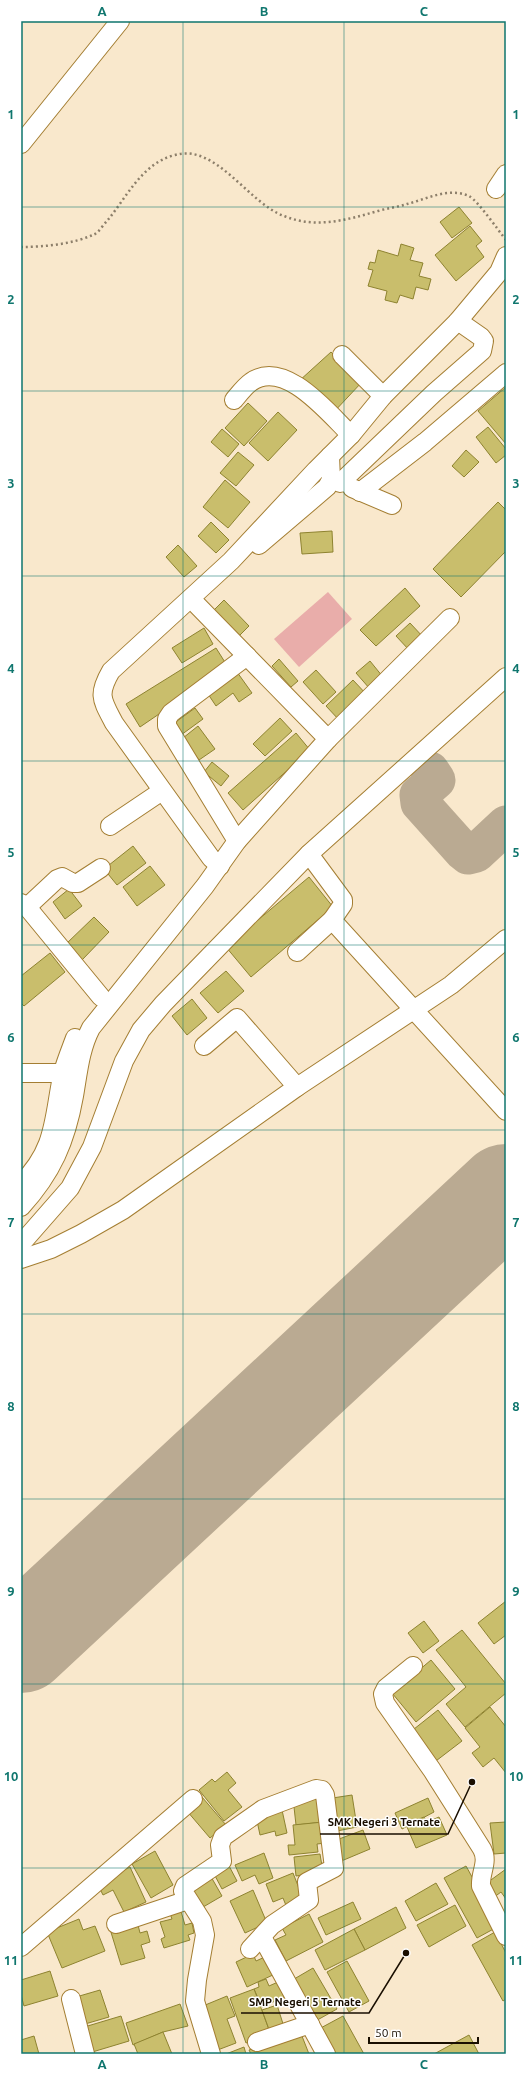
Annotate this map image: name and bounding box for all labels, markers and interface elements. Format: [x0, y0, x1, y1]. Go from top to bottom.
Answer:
text: A [97, 4, 107, 18]
text: B [260, 4, 269, 18]
text: C [420, 4, 429, 18]
text: 1 [7, 107, 15, 121]
text: 1 [512, 107, 520, 121]
text: 2 [7, 292, 15, 306]
text: 2 [512, 292, 520, 306]
text: 3 [7, 476, 15, 490]
text: 3 [512, 476, 520, 490]
text: 4 [7, 661, 15, 675]
text: 4 [512, 661, 520, 675]
text: 5 [7, 845, 15, 859]
text: 5 [512, 845, 520, 859]
text: 6 [7, 1030, 15, 1044]
text: 6 [512, 1030, 520, 1044]
text: 7 [7, 1215, 15, 1229]
text: 7 [512, 1215, 520, 1229]
text: 8 [7, 1399, 15, 1413]
text: 8 [512, 1399, 520, 1413]
text: 9 [7, 1584, 15, 1598]
text: 9 [512, 1584, 520, 1598]
text: 10 [4, 1769, 18, 1783]
text: 10 [509, 1769, 523, 1783]
callout: SMK Negeri 3 Ternate [320, 1811, 448, 1834]
text: SMK Negeri 3 Ternate [328, 1816, 440, 1828]
text: 11 [4, 1953, 18, 1967]
text: 11 [509, 1953, 523, 1967]
callout: SMP Negeri 5 Ternate [241, 1990, 369, 2013]
text: SMP Negeri 5 Ternate [249, 1996, 361, 2008]
scale bar [369, 2019, 478, 2045]
text: 50 m [375, 2026, 402, 2039]
text: A [97, 2057, 107, 2071]
text: B [260, 2057, 269, 2071]
text: C [420, 2057, 429, 2071]

